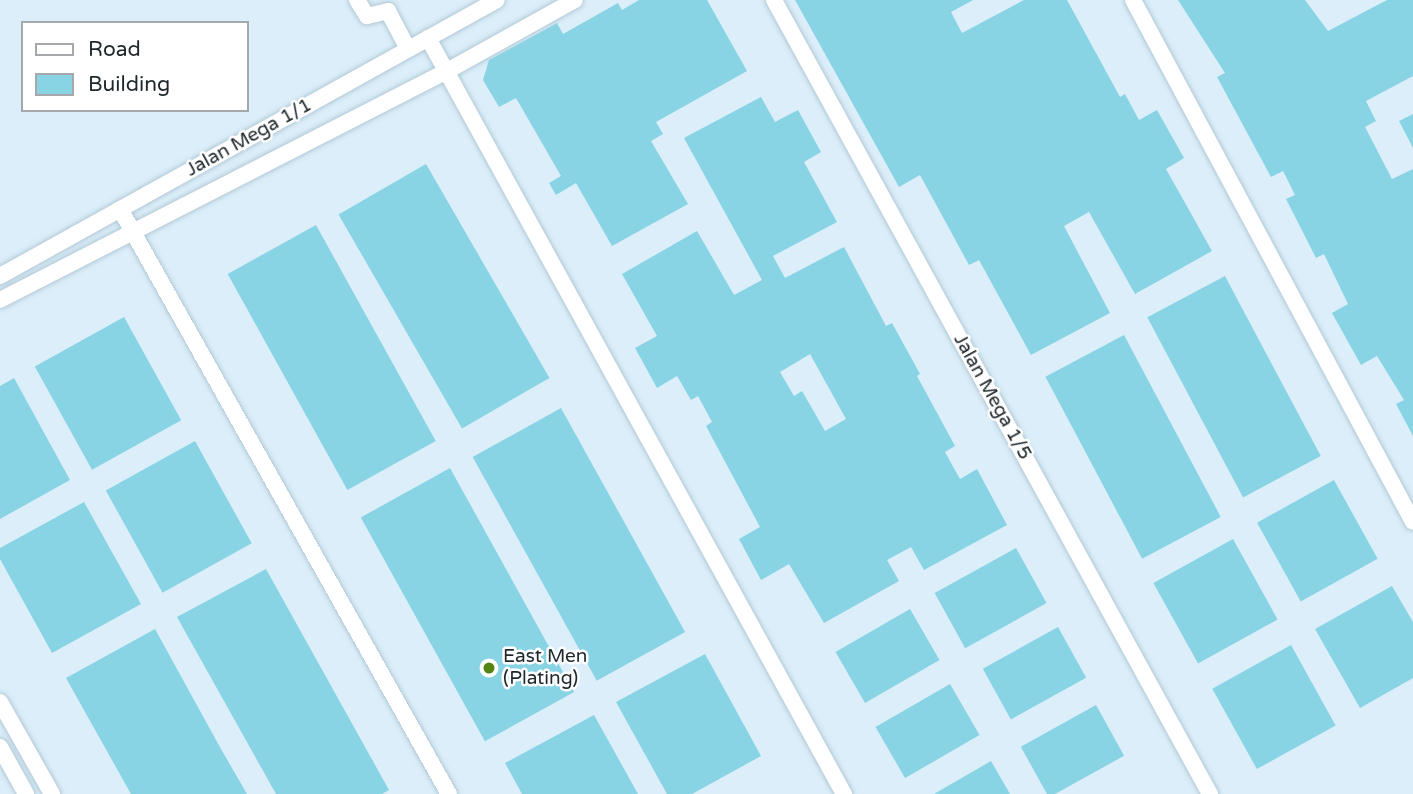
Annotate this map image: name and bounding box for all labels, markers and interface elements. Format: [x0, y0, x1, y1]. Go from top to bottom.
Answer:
legend [21, 21, 248, 112]
text: Road [88, 37, 141, 62]
text: Building [88, 72, 170, 97]
street label: Jalan Mega 1/1 [182, 94, 316, 182]
street label: Jalan Mega 1/5 [948, 330, 1036, 464]
place label: East Men (Plating) [503, 646, 587, 690]
marker: East Men (Plating) [481, 660, 497, 676]

